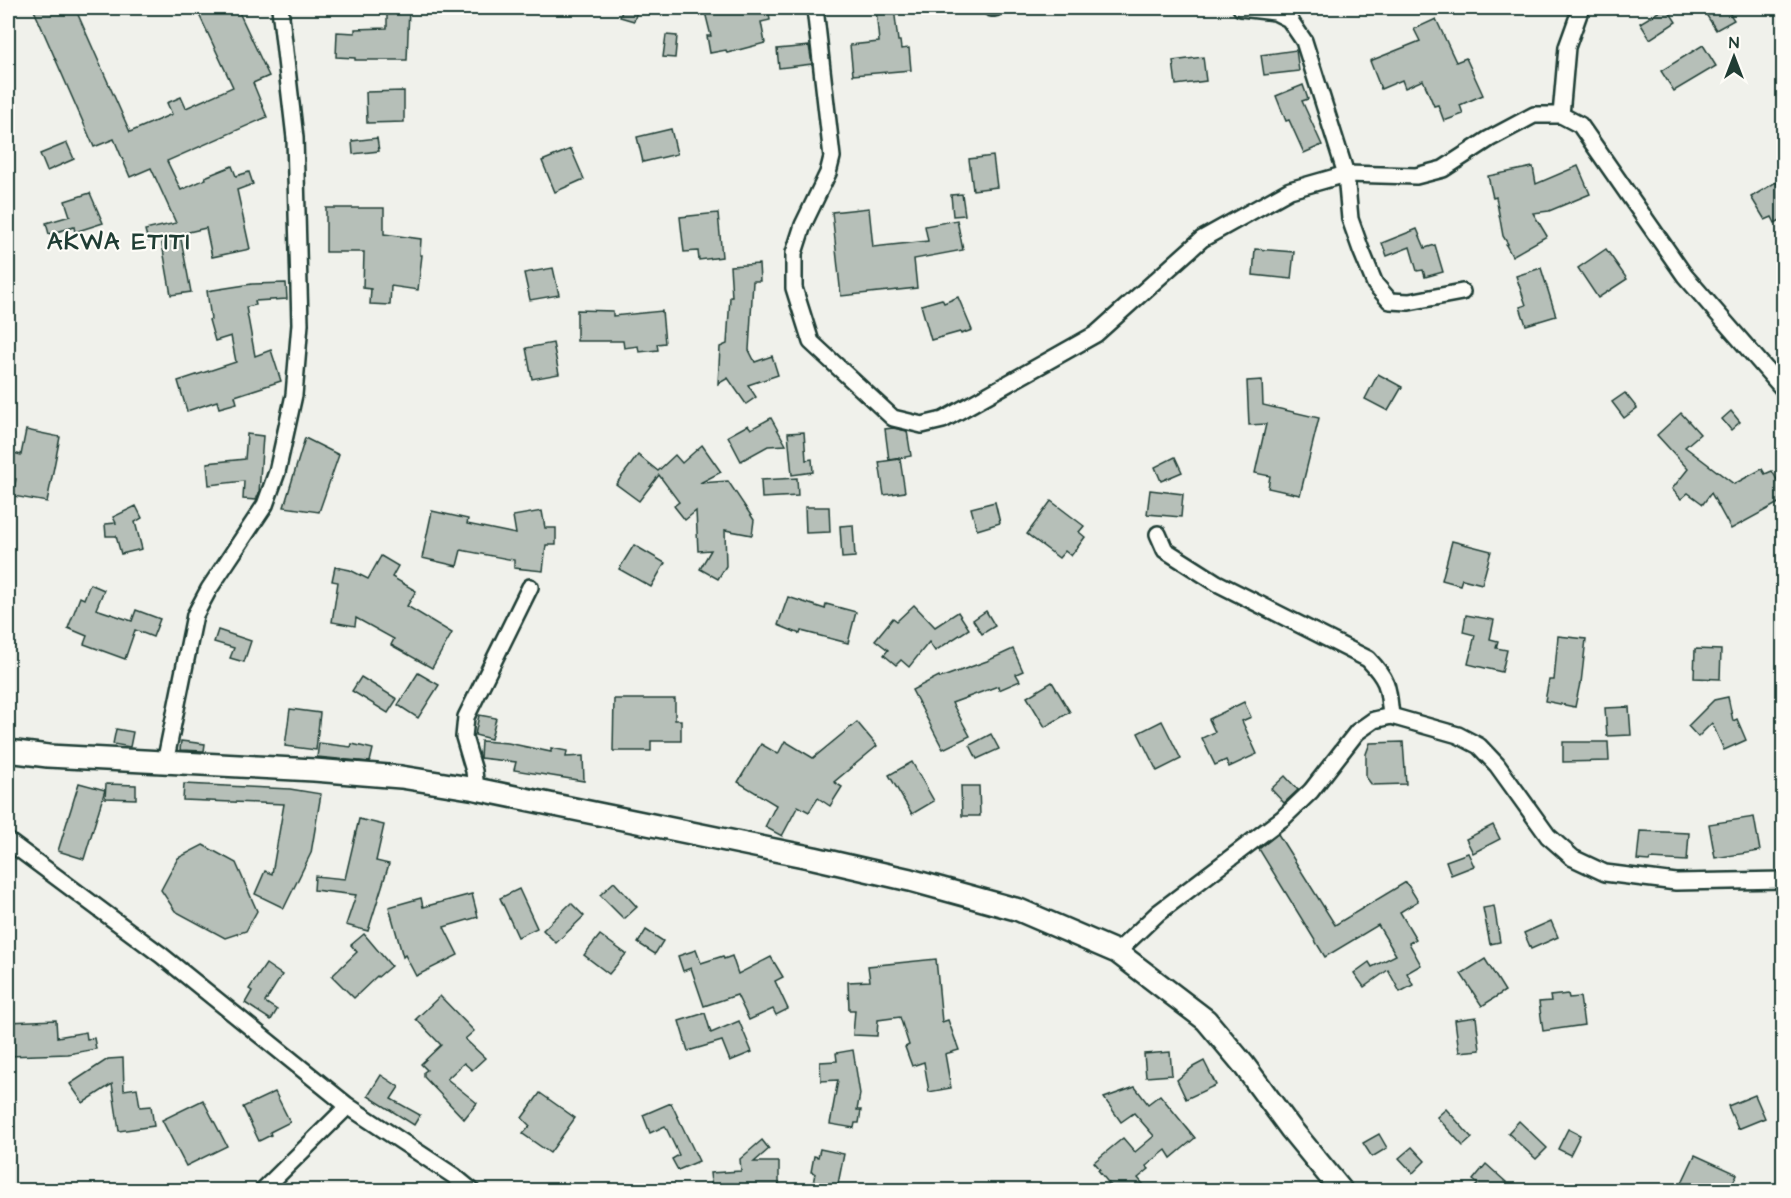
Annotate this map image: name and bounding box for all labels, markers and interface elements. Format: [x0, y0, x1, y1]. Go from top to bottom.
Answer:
north arrow [1704, 27, 1764, 87]
text: N [1729, 32, 1739, 54]
district label: AKWA ETITI [47, 225, 191, 259]

